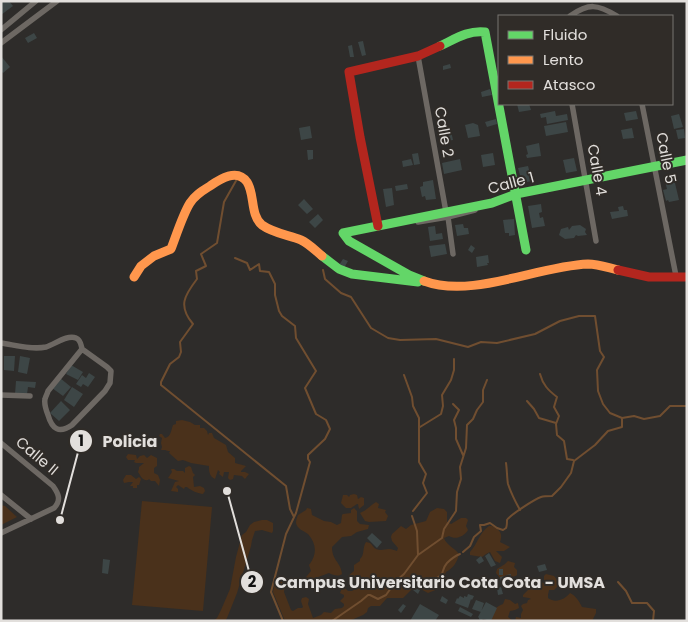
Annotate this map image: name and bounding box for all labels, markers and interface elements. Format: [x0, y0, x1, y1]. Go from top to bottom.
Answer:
legend [498, 15, 673, 105]
text: Fluido [543, 24, 587, 45]
text: Lento [543, 49, 583, 70]
text: Atasco [543, 74, 595, 95]
street label: Calle 2 [430, 105, 459, 159]
street label: Calle 5 [651, 130, 682, 185]
street label: Calle 4 [583, 143, 612, 197]
street label: Calle 1 [485, 166, 536, 199]
callout: Policia [68, 425, 168, 456]
text: 1 [78, 430, 84, 451]
text: Policia [103, 430, 157, 453]
street label: Calle II [11, 432, 63, 480]
callout: Campus Universitario Cota Cota - UMSA [239, 566, 615, 597]
text: 2 [248, 571, 257, 592]
text: Campus Universitario Cota Cota - UMSA [275, 571, 605, 594]

